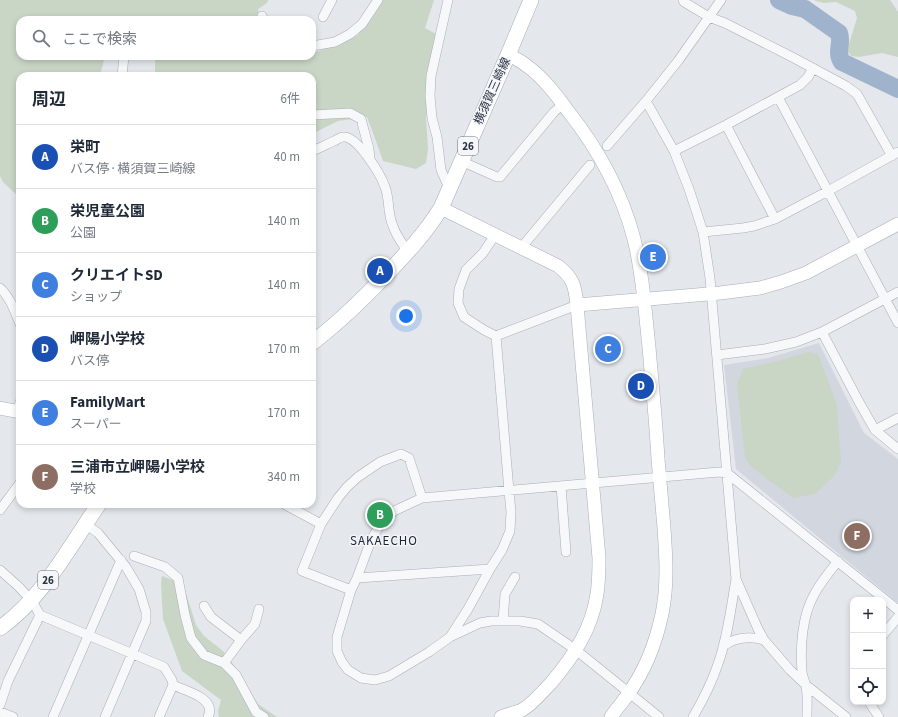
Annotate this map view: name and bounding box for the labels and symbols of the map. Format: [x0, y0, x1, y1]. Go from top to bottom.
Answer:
street label: 横須賀三崎線 [470, 55, 515, 128]
road number: 26 [458, 137, 478, 155]
pin: E [640, 242, 666, 272]
pin: A [367, 256, 393, 286]
your location [396, 306, 416, 326]
pin: C [595, 334, 621, 364]
pin: D [628, 371, 654, 401]
pin: B [367, 500, 393, 530]
pin: F [844, 521, 870, 551]
district label: SAKAECHO [350, 532, 418, 550]
road number: 26 [38, 571, 58, 589]

